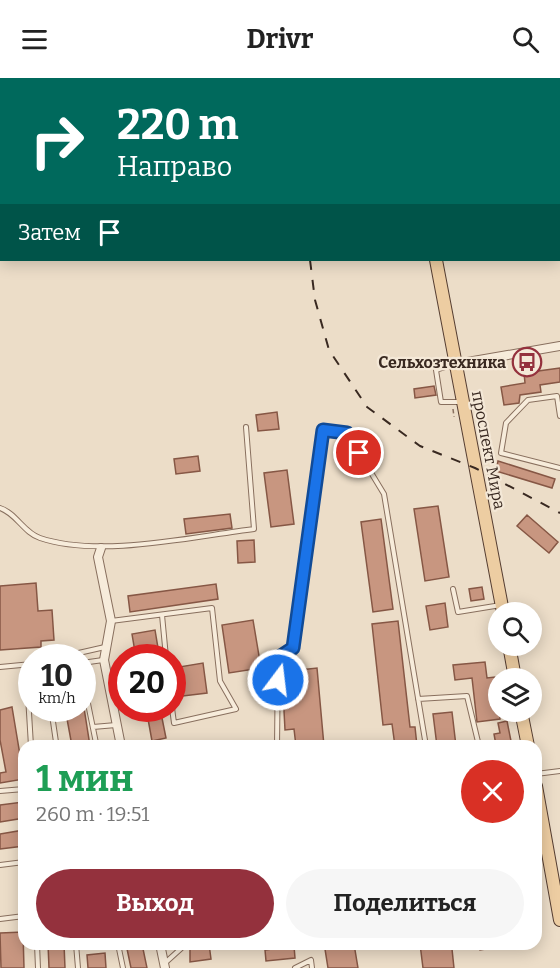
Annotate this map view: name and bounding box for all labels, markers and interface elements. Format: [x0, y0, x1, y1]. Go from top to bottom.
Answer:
icon: menu [18, 23, 51, 56]
text: Drivr [247, 23, 313, 55]
icon: search [509, 23, 542, 56]
text: 220 m [117, 100, 239, 150]
icon: right [18, 102, 96, 180]
text: Направо [117, 151, 232, 183]
icon: arrive [93, 216, 126, 249]
text: Затем [18, 219, 81, 246]
bus stop icon: Сельхозтехника [511, 346, 543, 378]
place label: Сельхозтехника [378, 353, 506, 372]
street label: проспект Мира [468, 389, 509, 511]
pin [333, 427, 384, 478]
icon: arrive [342, 436, 375, 469]
map controls [488, 602, 542, 722]
button: search [488, 602, 542, 656]
speed limit sign: 20 [108, 644, 186, 722]
position arrow [246, 648, 310, 712]
text: 10 [41, 658, 73, 694]
button: layers [488, 668, 542, 722]
text: km/h [38, 689, 76, 707]
text: 1 мин [36, 757, 134, 801]
button: close [461, 760, 524, 823]
text: 260 m · 19:51 [36, 802, 149, 826]
button: Выход [36, 869, 274, 938]
button: Поделиться [286, 869, 524, 938]

